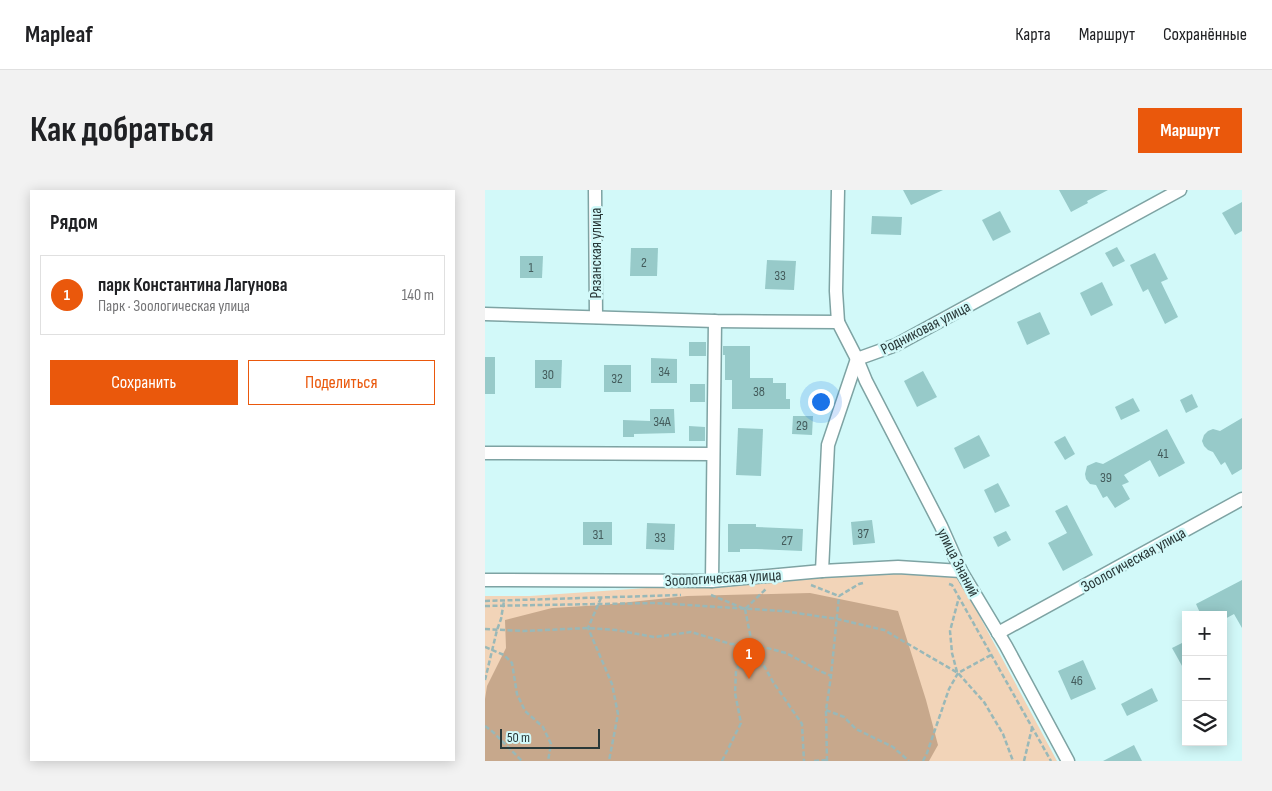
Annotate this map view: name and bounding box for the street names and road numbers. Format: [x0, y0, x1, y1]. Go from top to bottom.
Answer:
street label: Рязанская улица [587, 208, 606, 298]
street label: Родниковая улица [878, 298, 974, 359]
street label: Зоологическая улица [1078, 524, 1189, 597]
street label: улица Знаний [932, 525, 983, 600]
street label: Зоологическая улица [664, 566, 782, 591]

